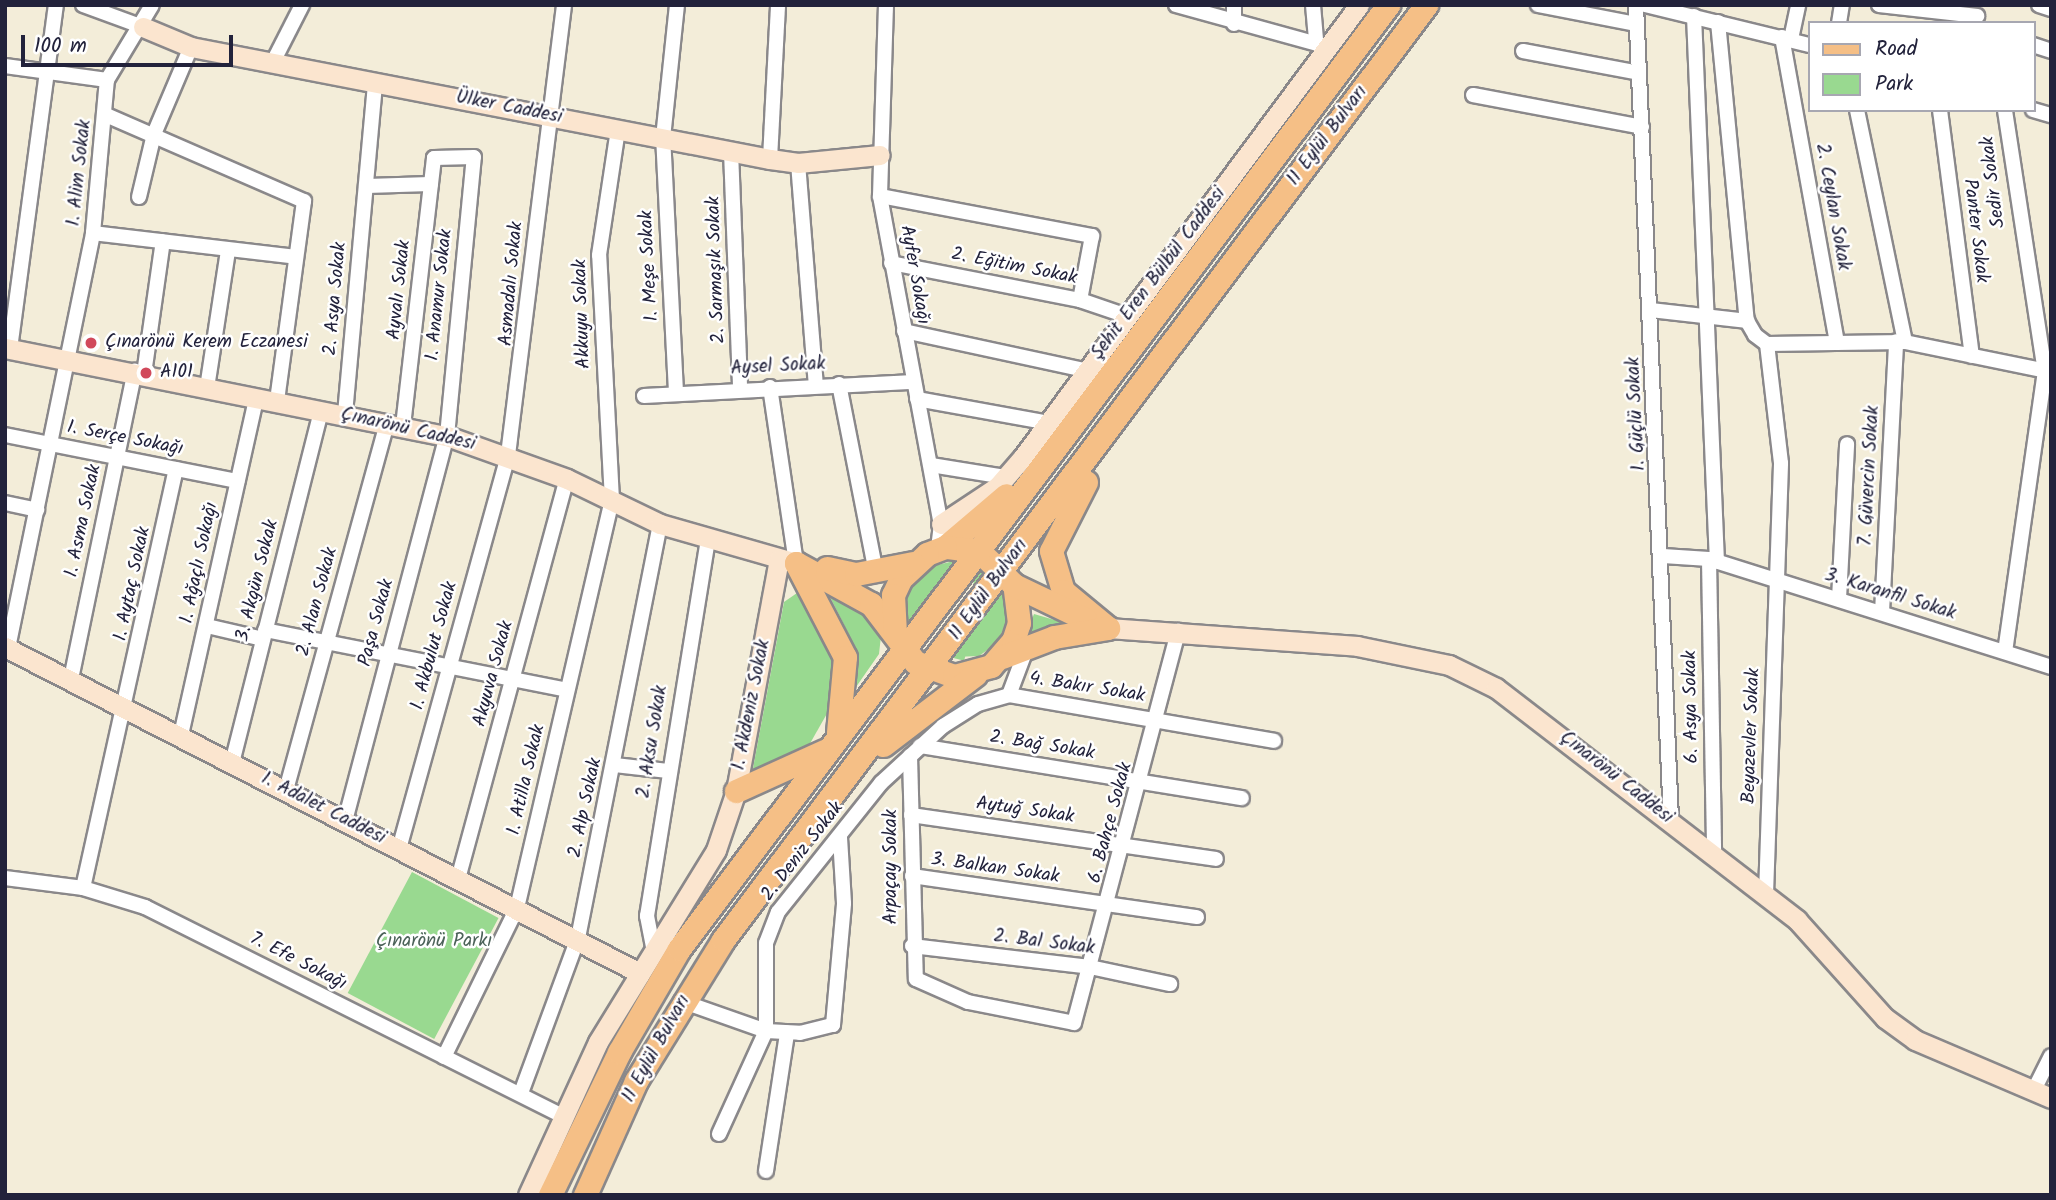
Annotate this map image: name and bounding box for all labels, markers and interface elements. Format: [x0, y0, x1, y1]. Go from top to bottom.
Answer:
scale bar [24, 21, 236, 65]
legend [1808, 21, 2035, 112]
text: 100 m [34, 30, 87, 63]
text: Road [1875, 33, 1917, 66]
text: Park [1875, 68, 1913, 101]
street label: 11 Eylül Bulvarı [1283, 81, 1373, 191]
street label: Ülker Caddesi [454, 87, 564, 129]
street label: 1. Alim Sokak [63, 119, 97, 227]
street label: Sedir Sokak [1977, 135, 2011, 229]
street label: 2. Ceylan Sokak [1810, 142, 1854, 272]
street label: Panter Sokak [1957, 178, 1993, 284]
street label: Şehit Eren Bülbül Caddesi [1087, 183, 1231, 365]
street label: 2. Sarmaşık Sokak [703, 196, 731, 344]
street label: 1. Meşe Sokak [636, 210, 664, 322]
street label: Asmadalı Sokak [495, 221, 529, 347]
street label: Ayfer Sokağı [894, 224, 934, 326]
street label: 1. Anamur Sokak [422, 228, 458, 362]
street label: Ayvalı Sokak [383, 239, 417, 341]
street label: 2. Asya Sokak [320, 241, 352, 357]
street label: 2. Eğitim Sokak [949, 244, 1079, 290]
street label: Akkuyu Sokak [570, 259, 596, 369]
place label: Çınarönü Kerem Eczanesi [105, 332, 308, 354]
marker: Çınarönü Kerem Eczanesi [83, 335, 99, 351]
street label: Aysel Sokak [730, 353, 826, 381]
street label: 1. Güçlü Sokak [1623, 356, 1651, 472]
place label: A101 [160, 362, 193, 384]
marker: A101 [138, 365, 154, 381]
street label: Çınarönü Caddesi [338, 403, 478, 457]
street label: 7. Güvercin Sokak [1855, 405, 1885, 547]
street label: 1. Serçe Sokağı [65, 417, 185, 461]
street label: 1. Asma Sokak [61, 462, 107, 580]
street label: 1. Ağaçlı Sokağı [176, 500, 224, 626]
street label: 3. Akgün Sokak [232, 518, 284, 644]
street label: 1. Aytaç Sokak [110, 525, 156, 643]
street label: 11 Eylül Bulvarı [945, 535, 1033, 645]
street label: 2. Alan Sokak [293, 545, 343, 659]
street label: 3. Karanfil Sokak [1822, 564, 1958, 626]
street label: Paşa Sokak [354, 577, 400, 669]
street label: 1. Akbulut Sokak [407, 579, 463, 713]
street label: Akyuva Sokak [469, 619, 519, 729]
street label: 1. Akdeniz Sokak [728, 638, 776, 772]
street label: 6. Asya Sokak [1680, 650, 1704, 764]
street label: 4. Bakır Sokak [1028, 668, 1146, 708]
street label: Beyazevler Sokak [1738, 668, 1766, 804]
street label: 2. Aksu Sokak [633, 684, 673, 800]
street label: 1. Atilla Sokak [503, 722, 551, 838]
street label: 2. Bağ Sokak [988, 726, 1096, 766]
street label: Çınarönü Caddesi [1555, 727, 1677, 829]
street label: 2. Alp Sokak [564, 756, 608, 860]
street label: 6. Bahçe Sokak [1084, 760, 1138, 886]
street label: 1. Adalet Caddesi [257, 768, 389, 850]
street label: Aytuğ Sokak [974, 793, 1076, 829]
street label: 2. Deniz Sokak [757, 798, 849, 906]
street label: Arpaçay Sokak [881, 809, 903, 925]
street label: 3. Balkan Sokak [929, 849, 1061, 889]
street label: 2. Bal Sokak [992, 925, 1096, 961]
street label: 7. Efe Sokağı [246, 928, 350, 996]
park label: Çınarönü Parkı [376, 931, 492, 953]
street label: 11 Eylül Bulvarı [618, 991, 696, 1107]

